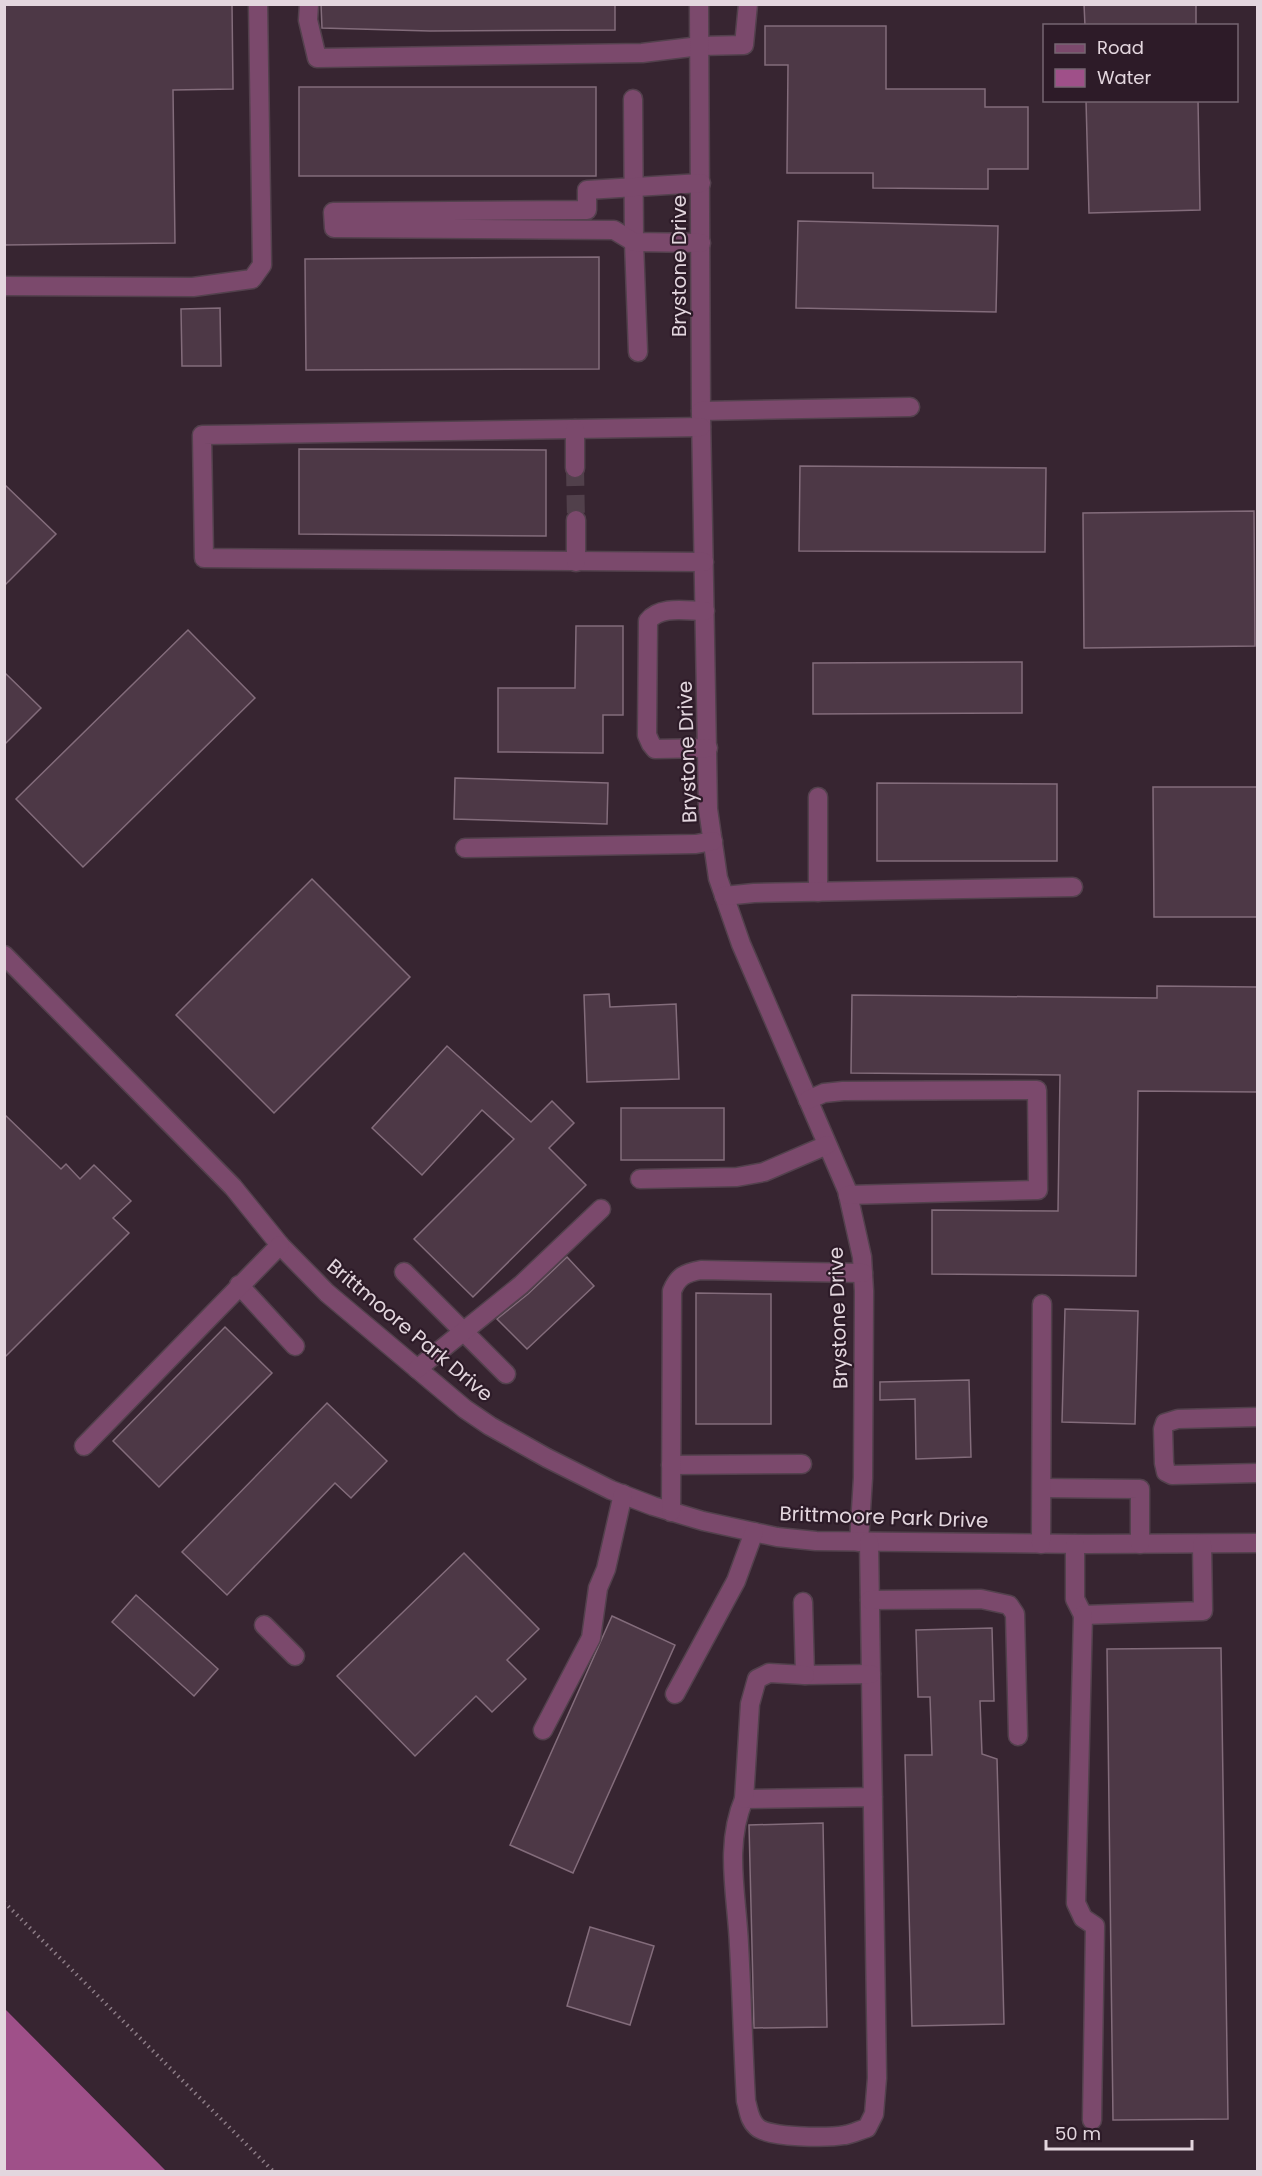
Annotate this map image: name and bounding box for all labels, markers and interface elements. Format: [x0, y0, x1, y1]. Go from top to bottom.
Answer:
legend [1043, 24, 1238, 102]
text: Road [1097, 35, 1144, 60]
text: Water [1097, 65, 1151, 90]
street label: Brystone Drive [665, 195, 693, 337]
street label: Brystone Drive [671, 680, 703, 824]
street label: Brystone Drive [822, 1246, 854, 1390]
street label: Brittmoore Park Drive [321, 1252, 499, 1408]
street label: Brittmoore Park Drive [779, 1499, 989, 1535]
scale bar [1046, 2113, 1192, 2151]
text: 50 m [1055, 2121, 1101, 2146]

